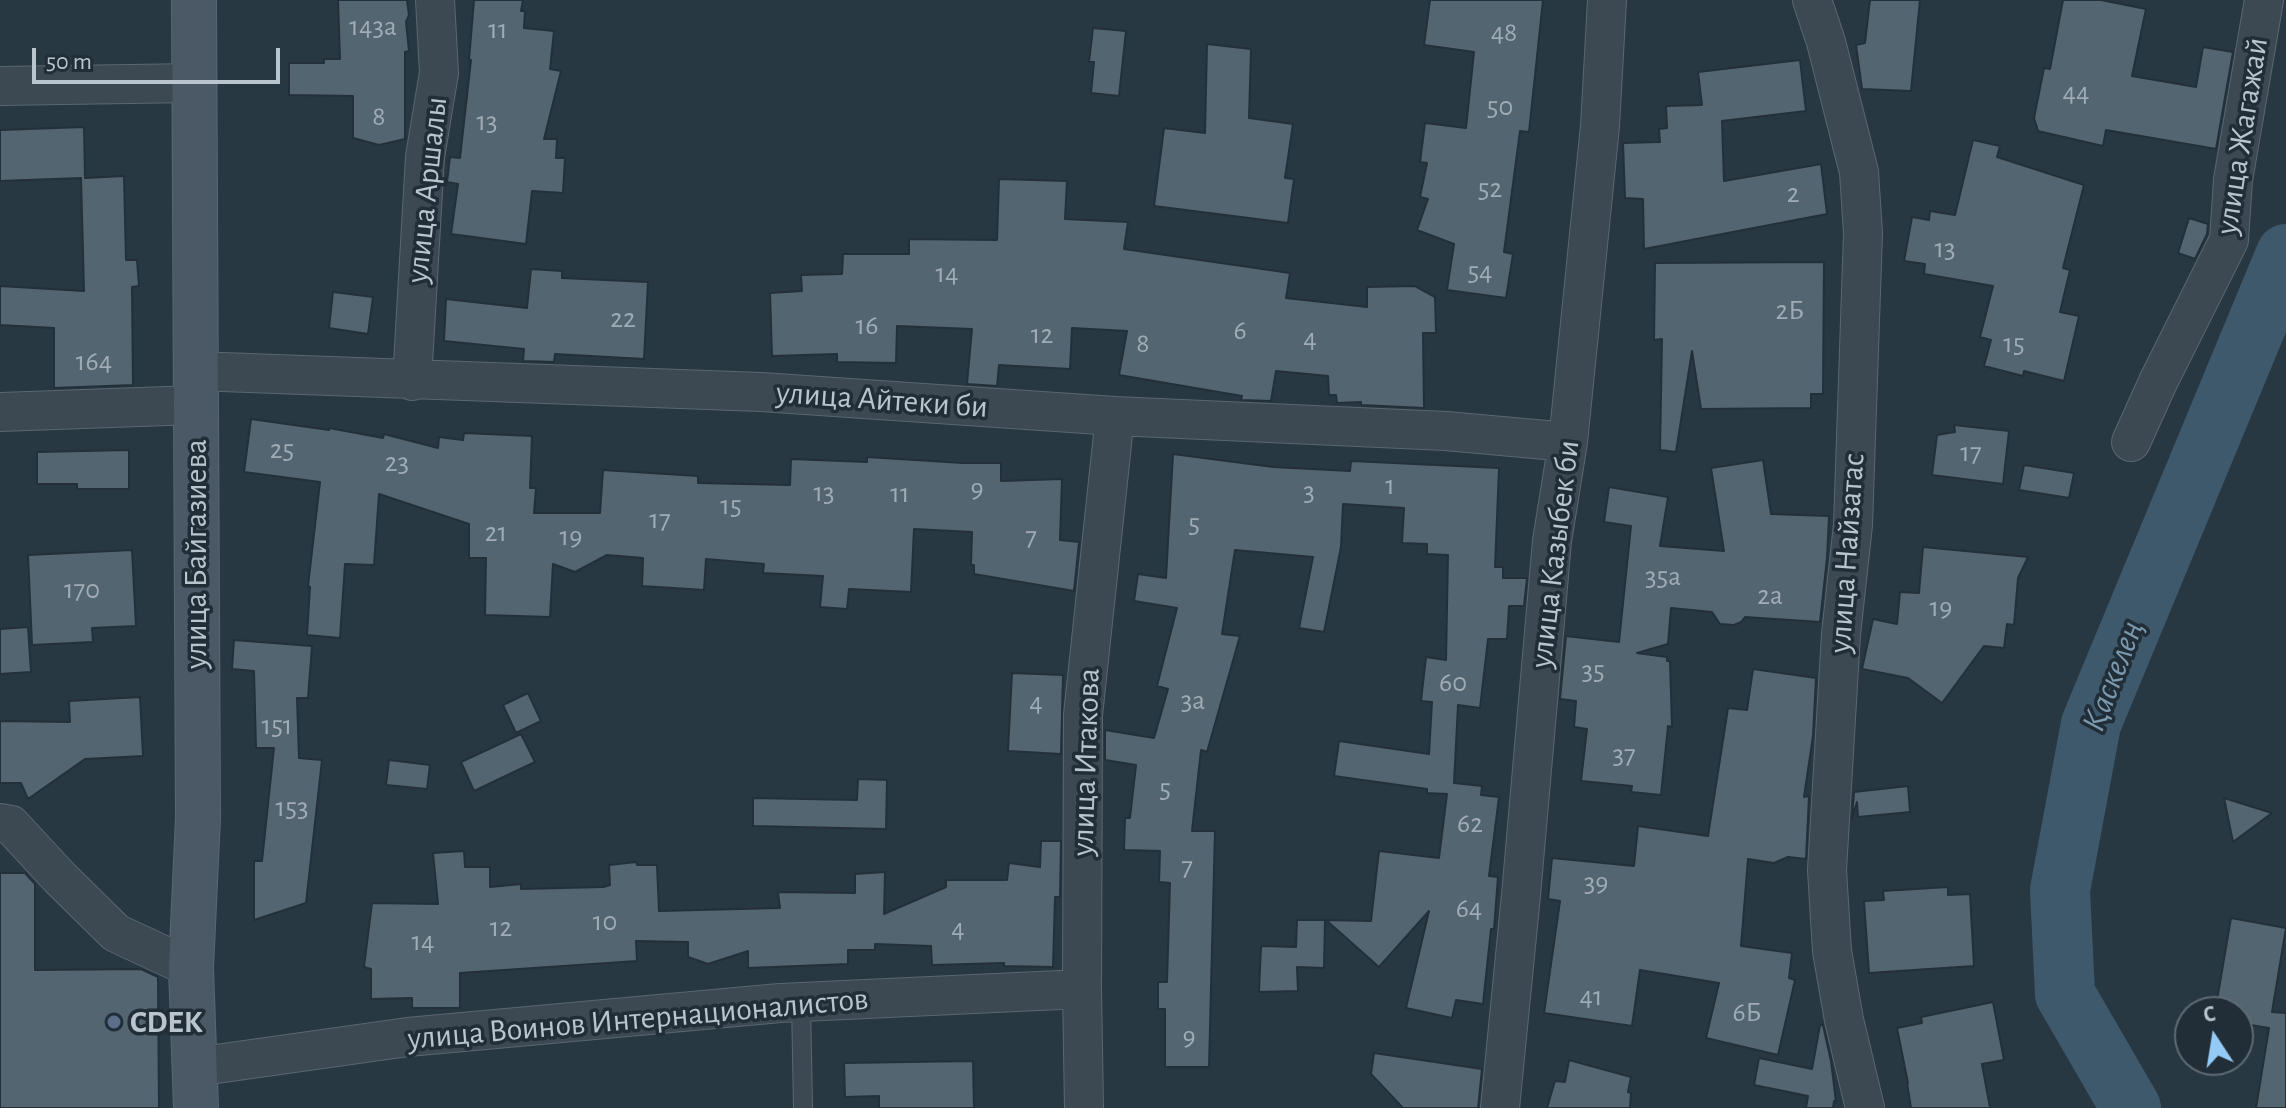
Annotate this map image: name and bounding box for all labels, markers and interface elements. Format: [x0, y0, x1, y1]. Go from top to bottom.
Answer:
house number: 143а [349, 10, 397, 44]
house number: 11 [488, 13, 508, 47]
house number: 48 [1491, 16, 1517, 50]
scale bar [36, 32, 284, 82]
street label: улица Жагажай [2207, 35, 2277, 237]
text: 50 m [46, 50, 92, 74]
house number: 44 [2063, 76, 2089, 110]
house number: 50 [1487, 90, 1513, 124]
street label: улица Аршалы [398, 95, 456, 285]
house number: 8 [372, 100, 386, 134]
house number: 13 [476, 105, 498, 139]
house number: 52 [1478, 172, 1502, 206]
house number: 2 [1787, 177, 1799, 211]
house number: 13 [1934, 232, 1956, 266]
house number: 54 [1467, 255, 1493, 289]
house number: 14 [935, 257, 959, 291]
house number: 2Б [1776, 294, 1804, 328]
house number: 22 [610, 302, 636, 336]
house number: 16 [856, 309, 878, 343]
house number: 6 [1233, 314, 1247, 348]
house number: 12 [1031, 318, 1053, 352]
house number: 4 [1303, 322, 1317, 356]
house number: 8 [1136, 327, 1150, 361]
house number: 15 [2003, 327, 2025, 361]
house number: 164 [76, 345, 112, 379]
street label: улица Айтеки би [775, 373, 989, 427]
house number: 25 [270, 433, 294, 467]
house number: 17 [1960, 436, 1982, 470]
street label: улица Казыбек би [1522, 438, 1588, 670]
street label: улица Байгазиева [177, 439, 215, 669]
house number: 23 [385, 446, 409, 480]
street label: улица Найзатас [1821, 452, 1873, 654]
house number: 1 [1385, 469, 1395, 503]
house number: 9 [970, 472, 984, 506]
house number: 3 [1303, 475, 1315, 509]
house number: 13 [813, 476, 835, 510]
house number: 11 [890, 477, 910, 511]
house number: 15 [720, 489, 742, 523]
house number: 17 [649, 503, 671, 537]
house number: 5 [1188, 507, 1200, 541]
house number: 21 [485, 516, 507, 550]
house number: 19 [560, 520, 582, 554]
house number: 7 [1025, 520, 1037, 554]
house number: 35а [1645, 560, 1681, 594]
house number: 170 [64, 573, 100, 607]
house number: 2а [1757, 579, 1783, 613]
house number: 19 [1930, 591, 1952, 625]
water label: Қаскелең [2073, 615, 2153, 737]
house number: 35 [1581, 654, 1605, 688]
house number: 60 [1439, 666, 1467, 700]
street label: улица Итакова [1064, 667, 1108, 857]
house number: 3а [1181, 684, 1205, 718]
house number: 4 [1029, 686, 1043, 720]
house number: 151 [262, 709, 292, 743]
house number: 37 [1612, 738, 1636, 772]
house number: 5 [1159, 772, 1171, 806]
house number: 153 [276, 791, 308, 825]
house number: 62 [1457, 807, 1483, 841]
house number: 7 [1181, 850, 1193, 884]
house number: 39 [1584, 866, 1608, 900]
house number: 64 [1456, 892, 1482, 926]
house number: 10 [593, 905, 617, 939]
house number: 12 [490, 911, 512, 945]
house number: 4 [951, 912, 965, 946]
house number: 14 [411, 925, 435, 959]
street label: улица Воинов Интернационалистов [406, 980, 870, 1058]
house number: 41 [1579, 980, 1603, 1014]
house number: 6Б [1732, 996, 1762, 1030]
north arrow [2174, 996, 2254, 1076]
text: С [2201, 1002, 2218, 1027]
place label: CDEK [130, 1003, 202, 1041]
marker: CDEK [105, 1013, 123, 1031]
house number: 9 [1182, 1020, 1196, 1054]

